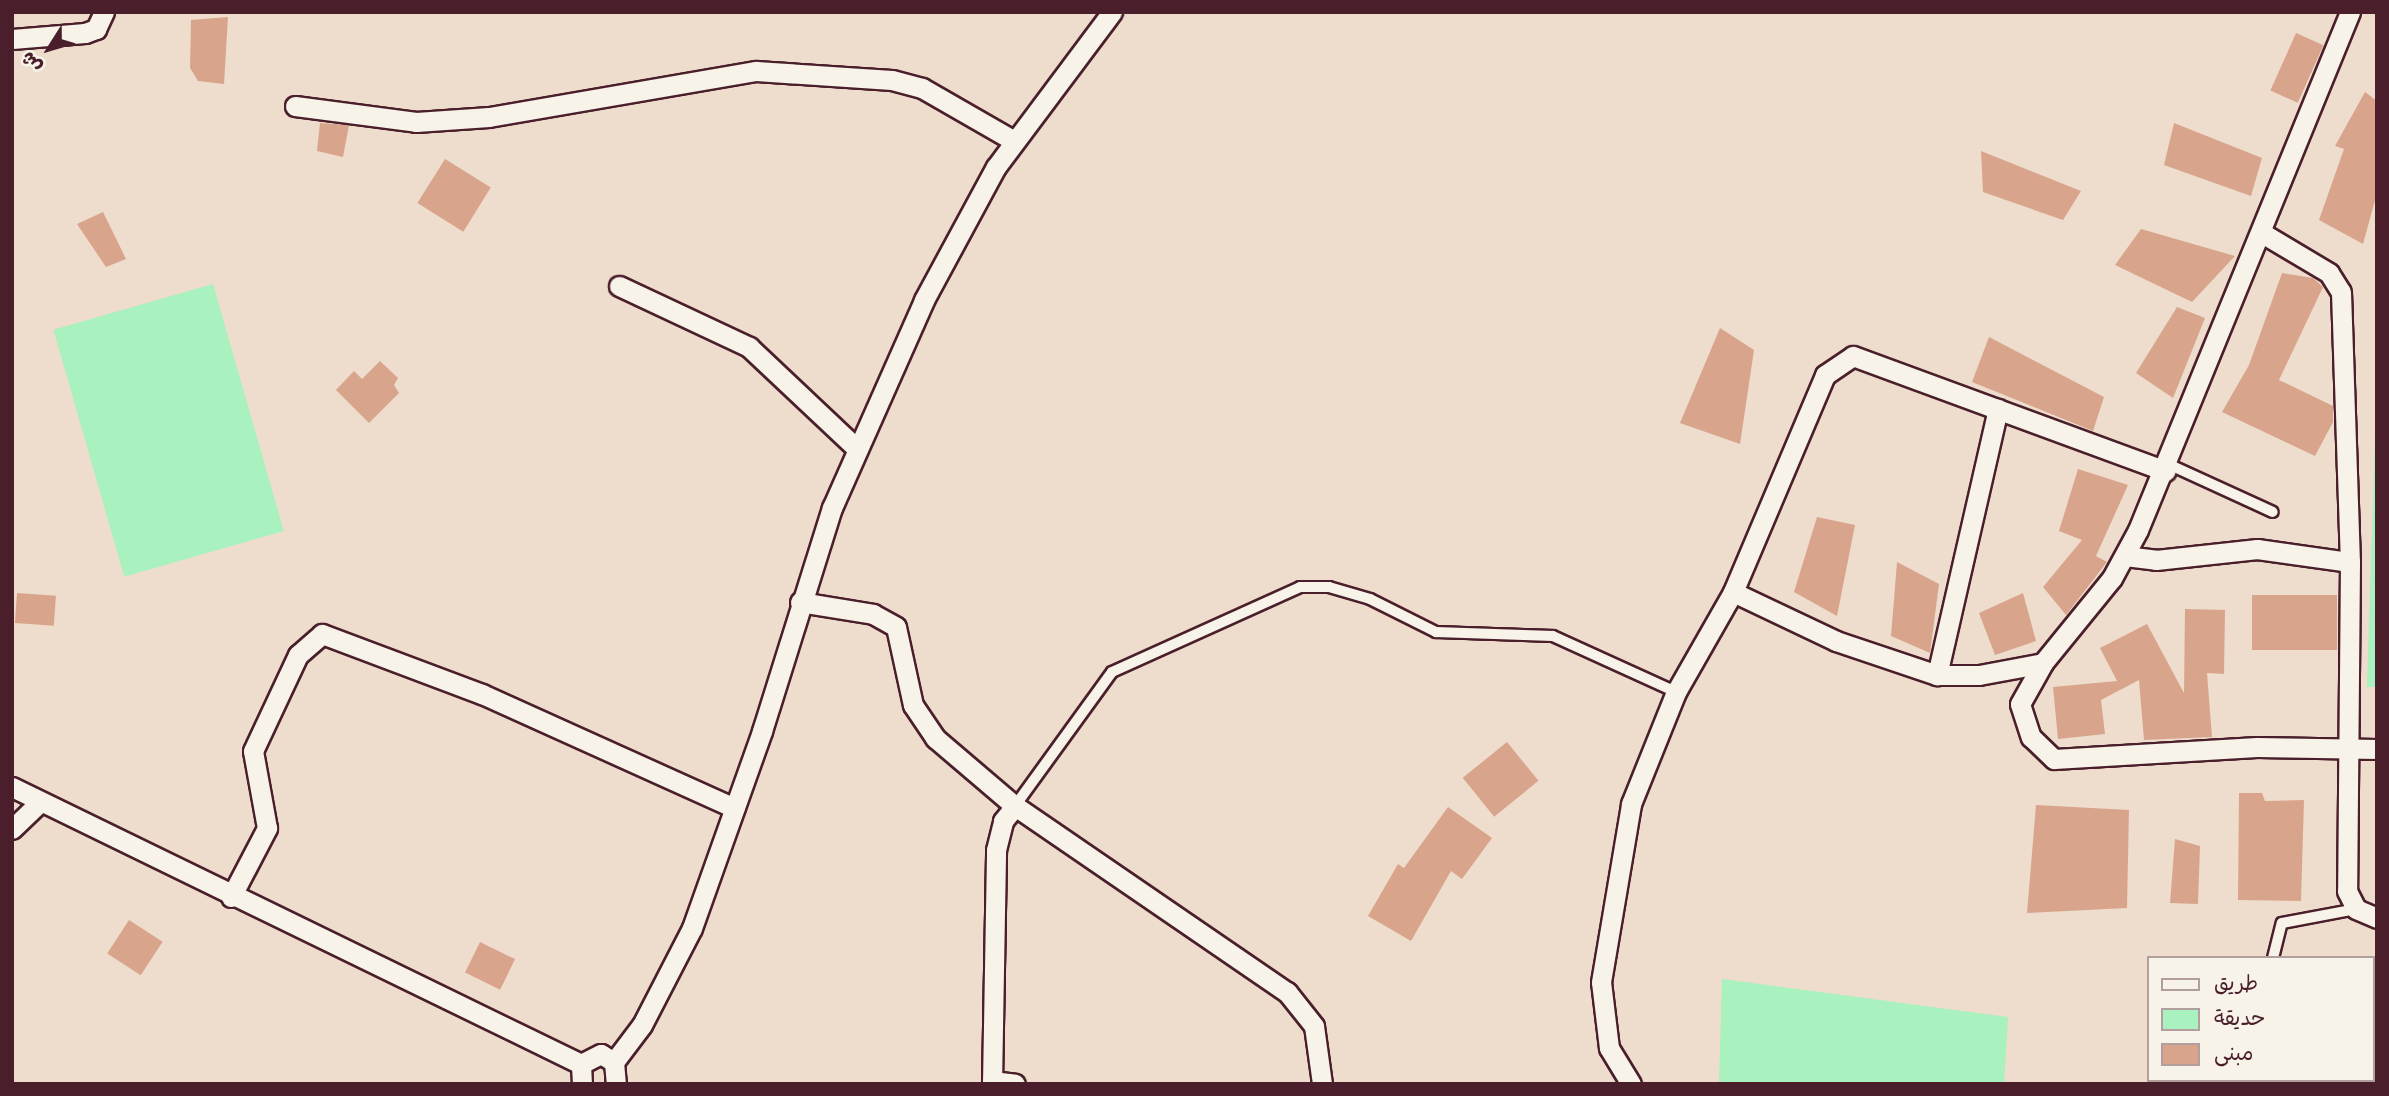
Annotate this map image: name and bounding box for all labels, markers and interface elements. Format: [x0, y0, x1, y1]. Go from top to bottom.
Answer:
north arrow [14, 14, 84, 84]
text: ش [16, 46, 48, 78]
legend [2148, 956, 2375, 1082]
text: طريق [2214, 970, 2258, 998]
text: حديقة [2214, 1005, 2265, 1033]
text: مبنى [2214, 1040, 2253, 1068]

